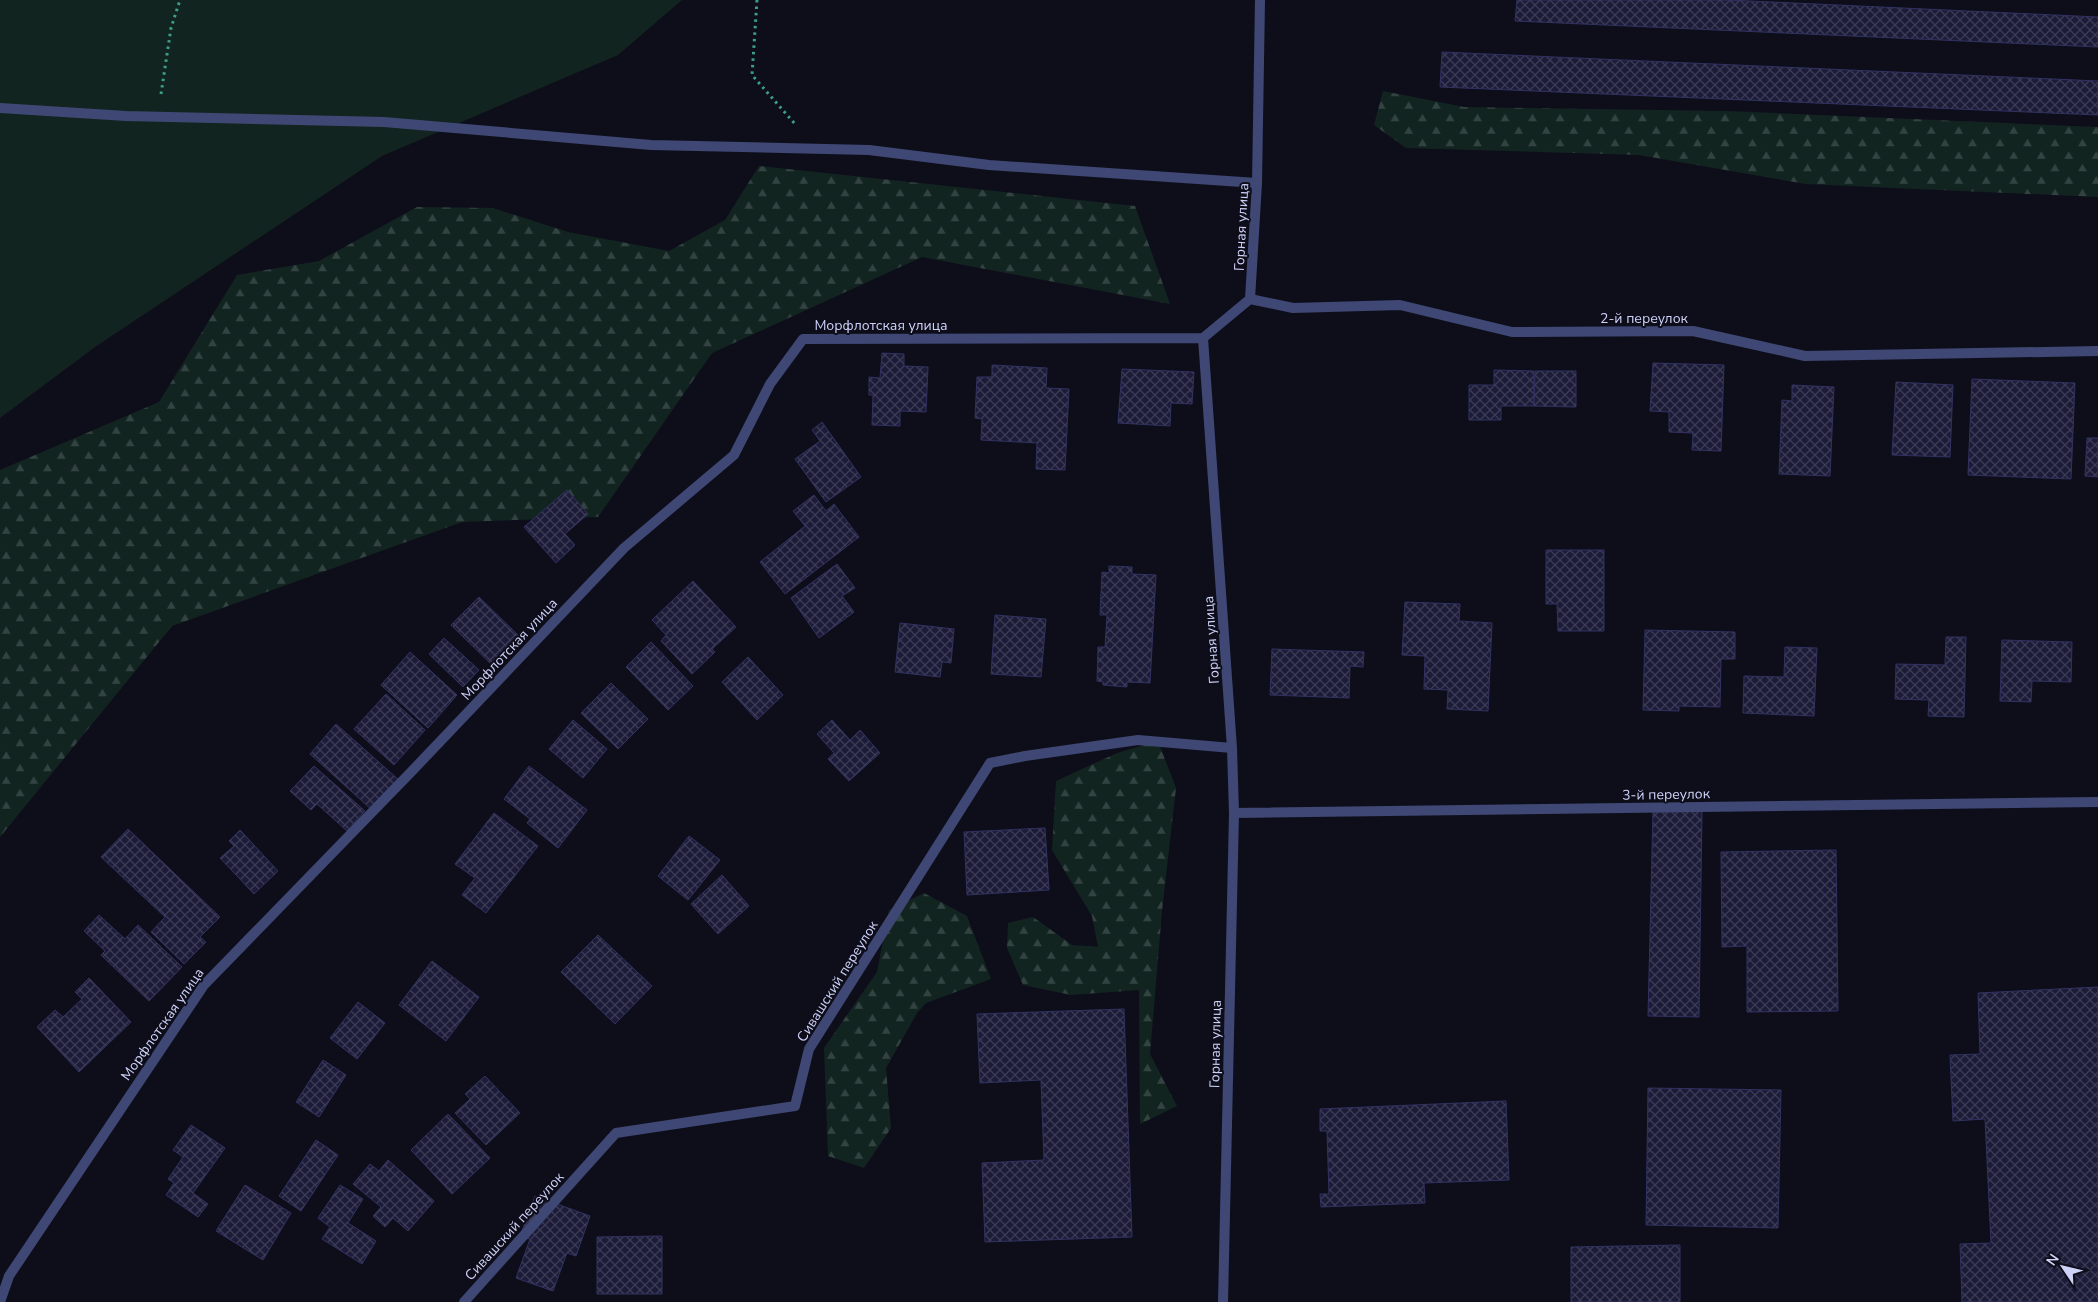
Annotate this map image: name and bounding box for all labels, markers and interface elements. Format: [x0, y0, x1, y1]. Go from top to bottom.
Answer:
street label: Горная улица [1230, 183, 1253, 272]
street label: 2-й переулок [1600, 309, 1689, 328]
street label: Морфлотская улица [814, 316, 948, 335]
street label: Морфлотская улица [457, 594, 562, 705]
street label: Горная улица [1199, 595, 1224, 685]
street label: 3-й переулок [1622, 784, 1711, 805]
street label: Сивашский переулок [792, 916, 883, 1046]
street label: Морфлотская улица [116, 964, 208, 1084]
street label: Горная улица [1205, 1000, 1226, 1088]
street label: Сивашский переулок [461, 1168, 569, 1285]
north arrow [2038, 1242, 2088, 1292]
text: N [2042, 1250, 2064, 1270]

